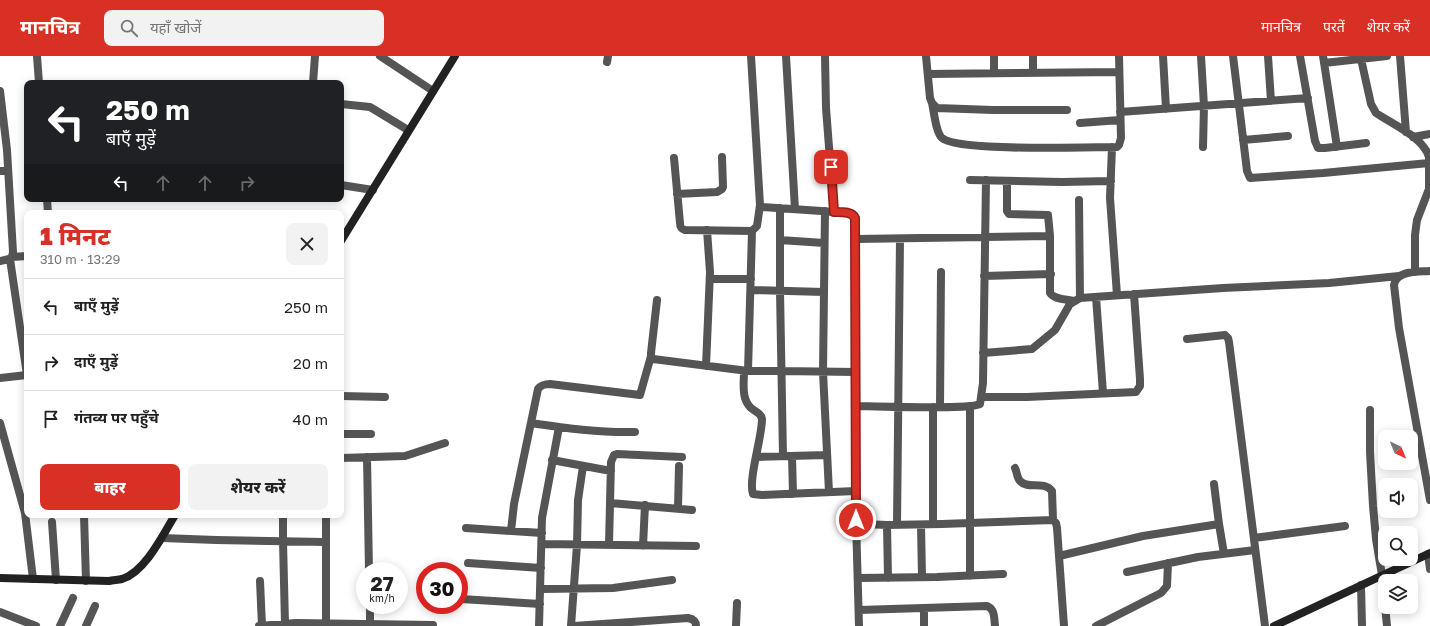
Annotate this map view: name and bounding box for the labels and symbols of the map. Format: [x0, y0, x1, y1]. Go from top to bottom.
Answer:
pin [814, 150, 848, 184]
north arrow [1378, 430, 1418, 470]
position arrow [835, 499, 877, 541]
speed limit sign: 30 [416, 562, 468, 614]

